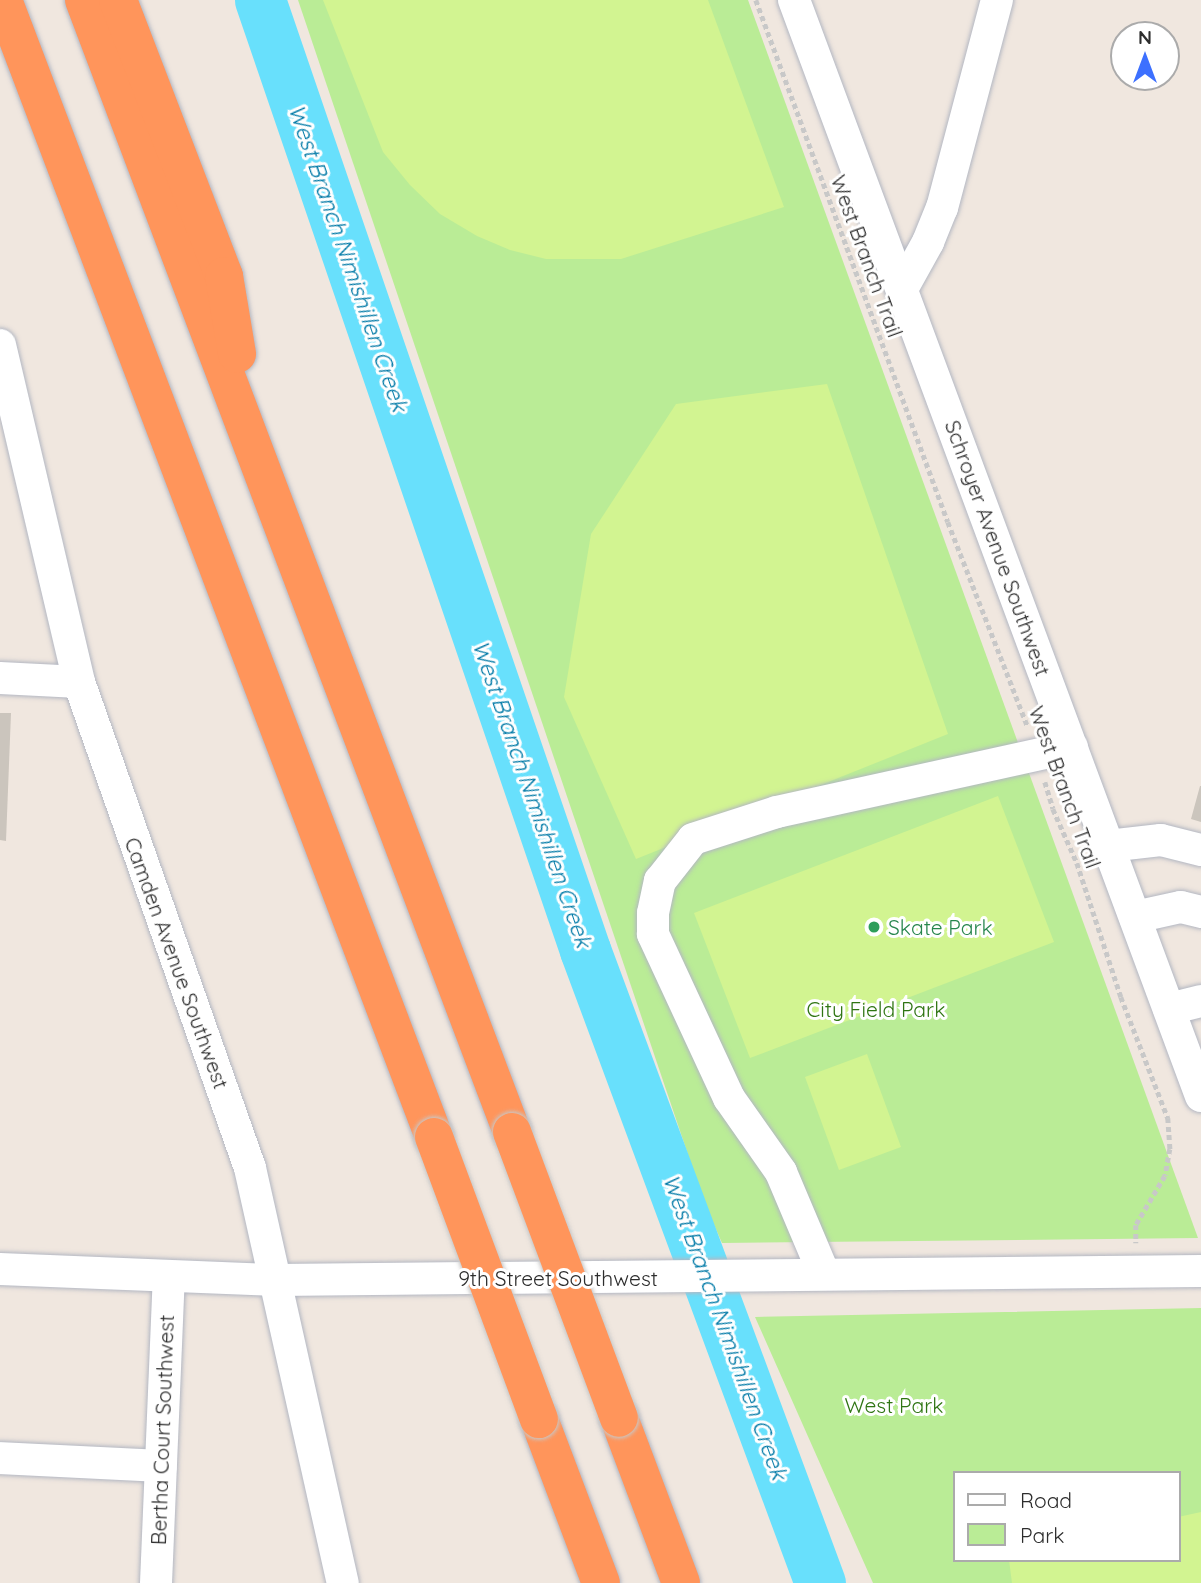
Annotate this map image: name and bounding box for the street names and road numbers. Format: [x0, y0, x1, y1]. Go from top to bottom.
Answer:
street label: West Branch Trail [826, 171, 908, 341]
street label: Schroyer Avenue Southwest [940, 417, 1056, 679]
street label: West Branch Trail [1024, 702, 1106, 872]
street label: Camden Avenue Southwest [120, 834, 234, 1092]
street label: 9th Street Southwest [458, 1265, 658, 1291]
street label: Bertha Court Southwest [145, 1314, 179, 1546]

